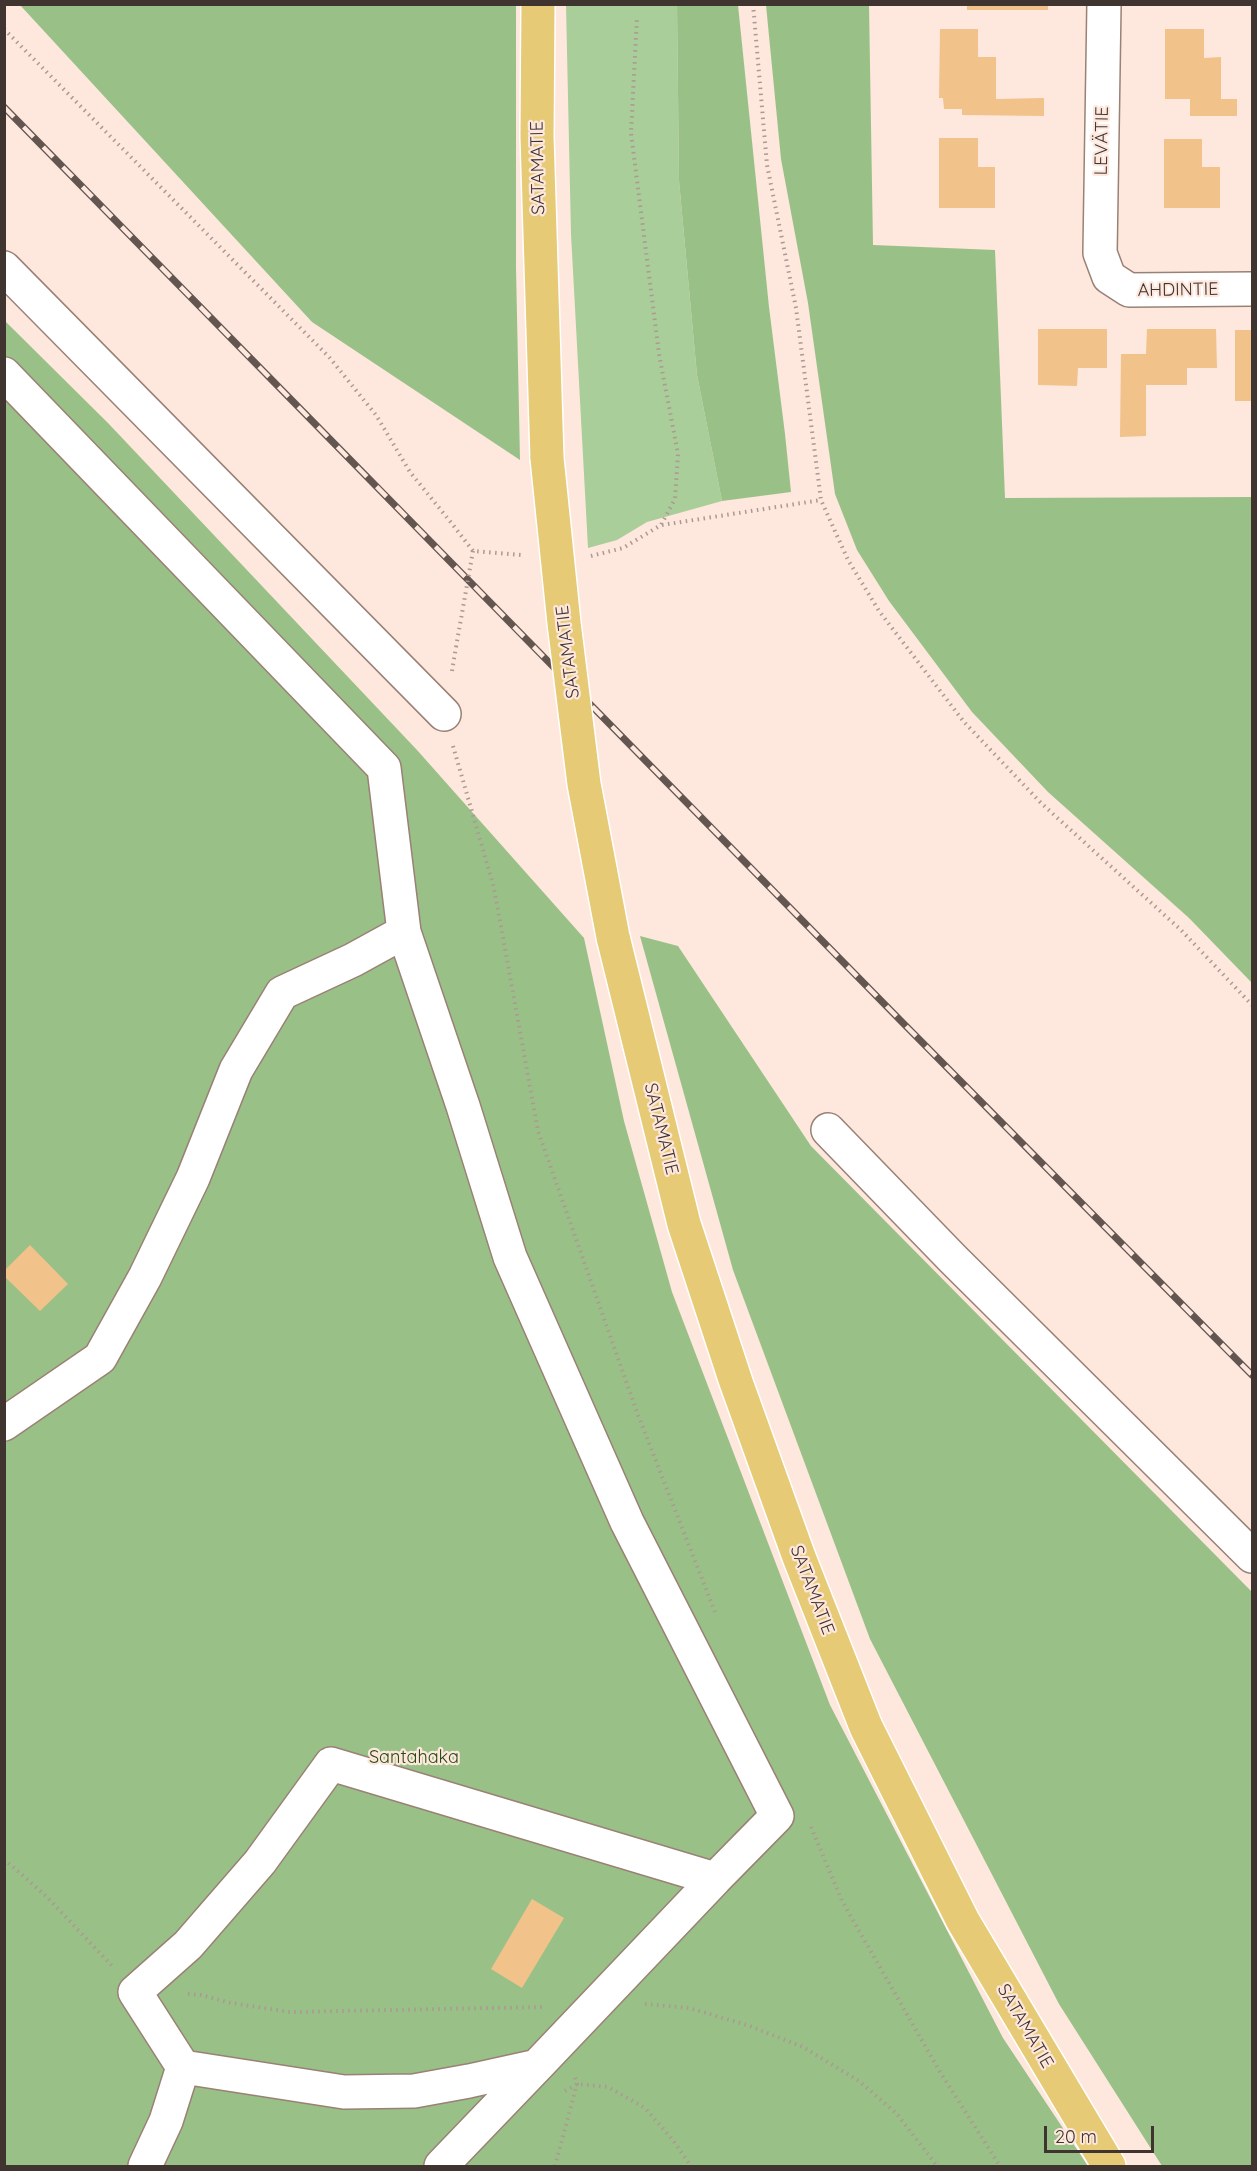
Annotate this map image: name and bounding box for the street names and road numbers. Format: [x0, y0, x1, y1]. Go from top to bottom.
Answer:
street label: LEVÄTIE [1091, 106, 1113, 176]
street label: SATAMATIE [526, 121, 550, 215]
street label: AHDINTIE [1137, 278, 1219, 302]
street label: SATAMATIE [552, 604, 584, 700]
street label: SATAMATIE [639, 1081, 683, 1177]
street label: SATAMATIE [785, 1542, 839, 1638]
street label: SATAMATIE [992, 1980, 1058, 2072]

